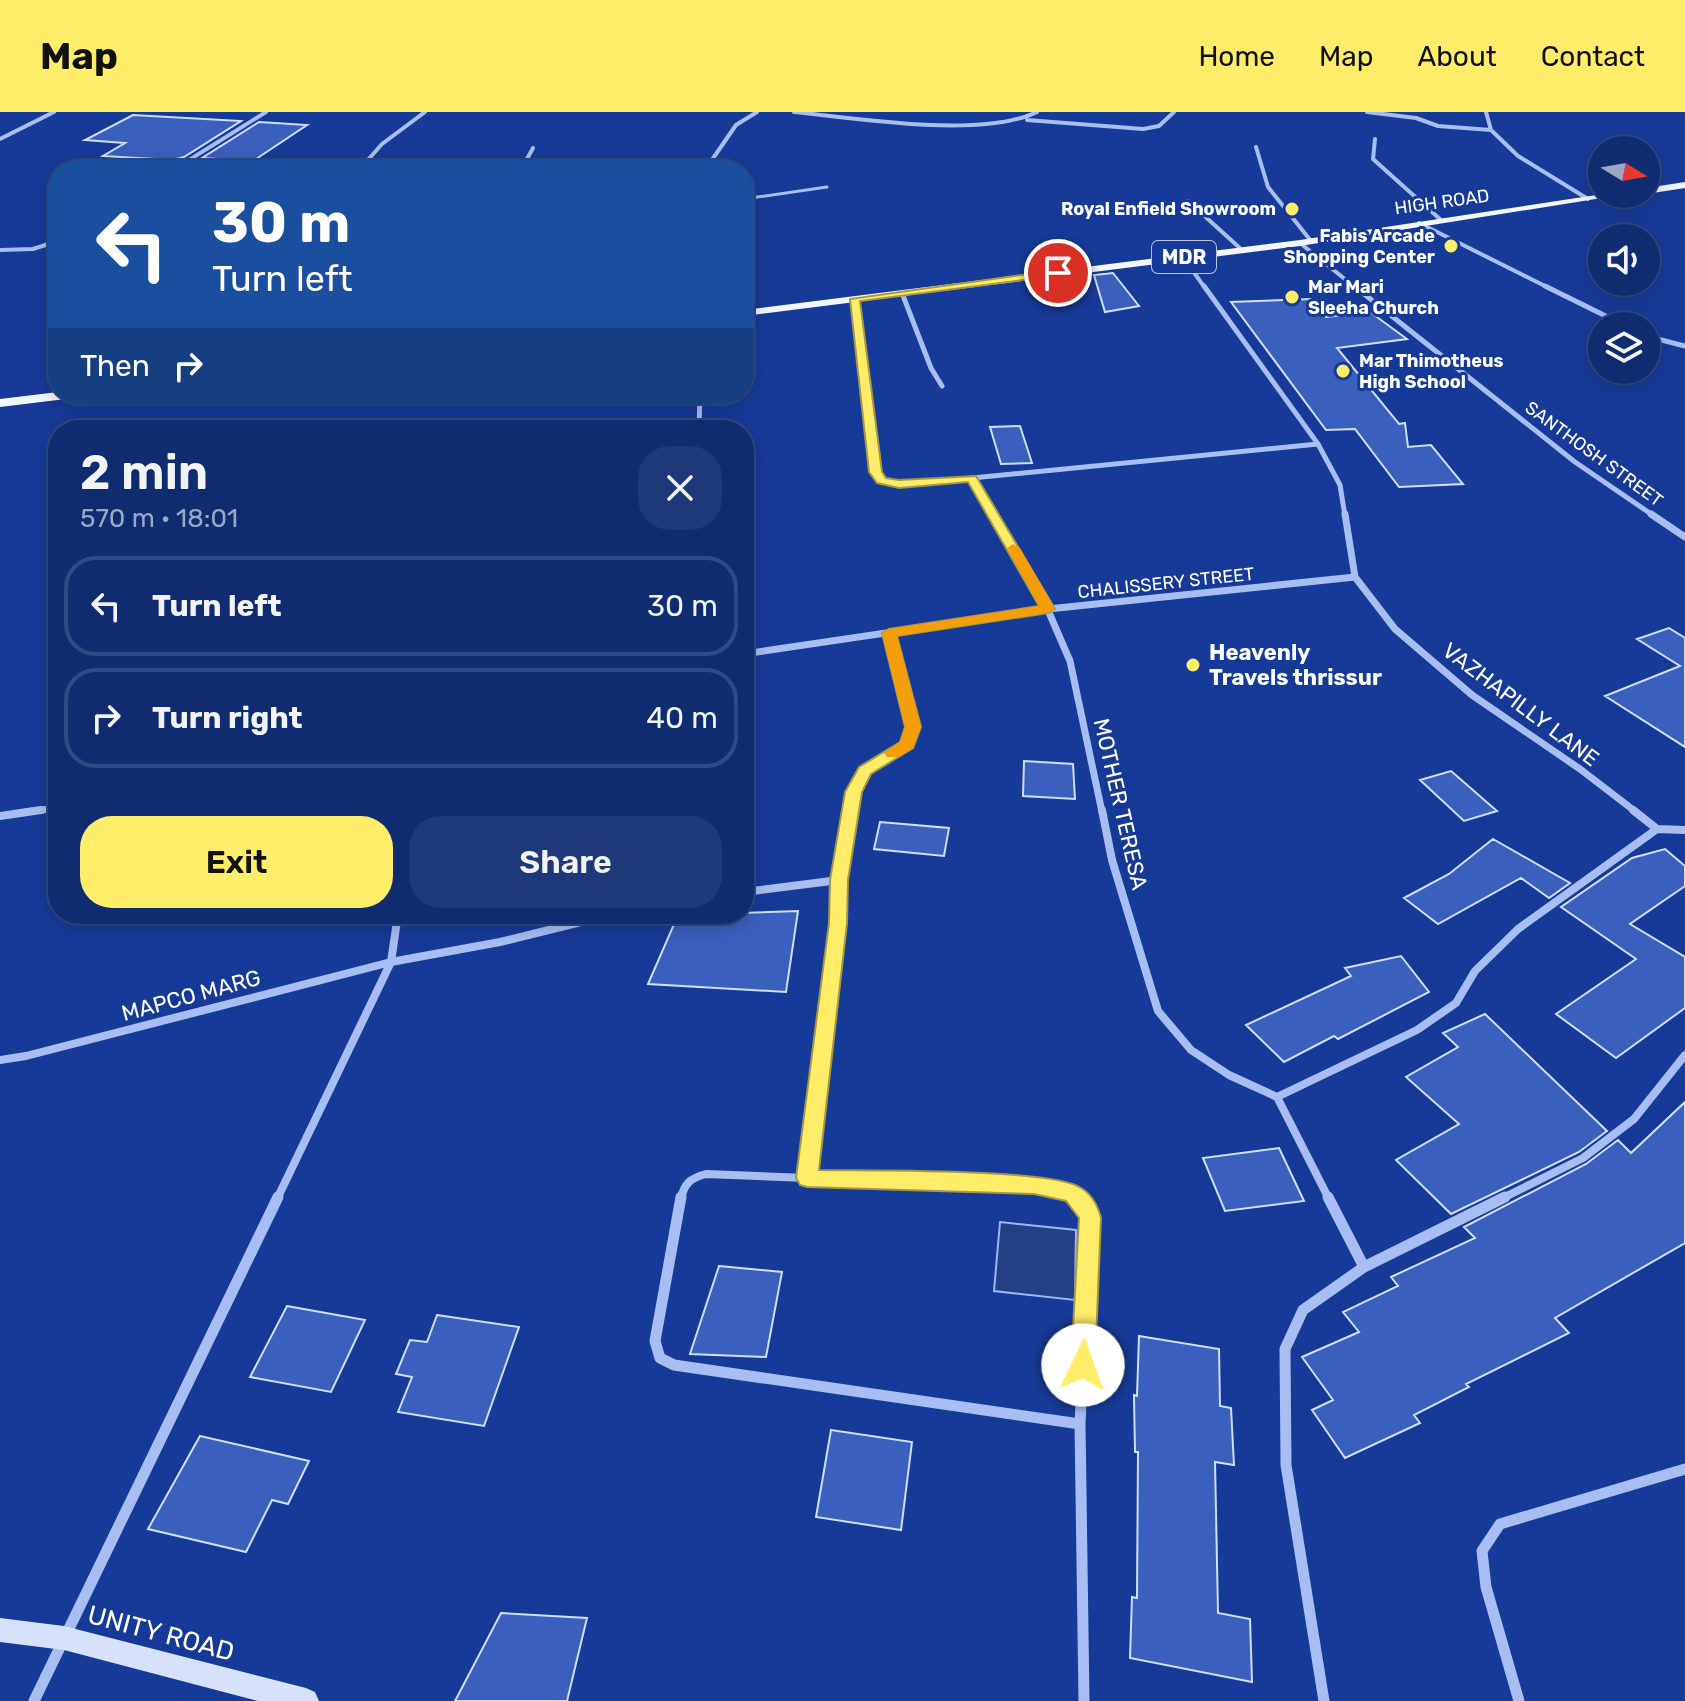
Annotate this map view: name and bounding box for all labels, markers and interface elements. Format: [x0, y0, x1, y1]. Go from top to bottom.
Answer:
text: Map [40, 33, 118, 79]
text: Home [1198, 40, 1275, 73]
text: Map [1319, 40, 1373, 73]
text: About [1417, 40, 1497, 73]
text: Contact [1541, 40, 1645, 73]
north arrow [1588, 136, 1660, 208]
map controls [1588, 136, 1660, 384]
street label: HIGH ROAD [1393, 184, 1491, 220]
text: 30 m [212, 190, 350, 256]
icon: left [80, 192, 184, 296]
place label: Royal Enfield Showroom [1061, 198, 1276, 220]
marker: Royal Enfield Showroom [1283, 200, 1301, 218]
button: sound [1588, 224, 1660, 296]
place label: Fabis Arcade Shopping Center [1284, 225, 1435, 268]
marker: Fabis Arcade Shopping Center [1442, 237, 1460, 255]
pin [1024, 239, 1092, 307]
road number: MDR [1152, 241, 1216, 273]
icon: arrive [1036, 251, 1080, 295]
text: Turn left [212, 257, 353, 300]
place label: Mar Mari Sleeha Church [1308, 276, 1439, 319]
marker: Mar Mari Sleeha Church [1283, 288, 1301, 306]
button: layers [1588, 312, 1660, 384]
icon: right [166, 344, 210, 388]
text: Then [80, 348, 150, 384]
place label: Mar Thimotheus High School [1359, 350, 1503, 393]
marker: Mar Thimotheus High School [1334, 362, 1352, 380]
street label: SANTHOSH STREET [1521, 397, 1667, 511]
text: 2 min [80, 444, 208, 501]
button: close [638, 446, 722, 530]
text: 570 m · 18:01 [80, 503, 238, 534]
street label: CHALISSERY STREET [1077, 563, 1255, 603]
icon: left [84, 584, 128, 628]
text: Turn left [152, 588, 282, 624]
text: 30 m [647, 588, 718, 624]
street label: VAZHAPILLY LANE [1437, 637, 1604, 772]
place label: Heavenly Travels thrissur [1209, 639, 1382, 691]
marker: Heavenly Travels thrissur [1184, 656, 1202, 674]
icon: right [84, 696, 128, 740]
text: Turn right [152, 700, 303, 736]
text: 40 m [646, 700, 718, 736]
street label: MOTHER TERESA [1088, 716, 1153, 893]
button: Exit [80, 816, 393, 908]
button: Share [409, 816, 722, 908]
street label: MAPCO MARG [119, 964, 264, 1027]
position arrow [1041, 1323, 1125, 1407]
street label: UNITY ROAD [84, 1599, 238, 1668]

